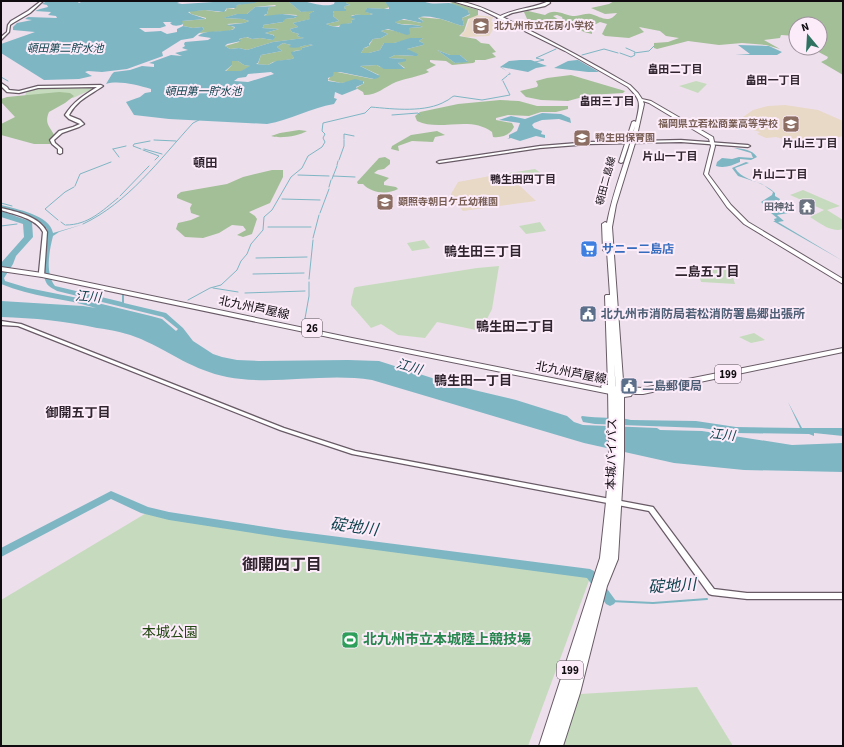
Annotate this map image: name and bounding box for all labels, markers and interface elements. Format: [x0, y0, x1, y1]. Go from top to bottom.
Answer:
school or university icon: 北九州市立花房小学校 [471, 16, 491, 36]
north arrow [788, 16, 828, 56]
place label: 北九州市立花房小学校 [494, 19, 594, 33]
text: N [799, 19, 811, 35]
water label: 頓田第二貯水池 [27, 41, 104, 56]
district label: 畠田二丁目 [648, 62, 703, 77]
district label: 畠田一丁目 [746, 73, 801, 88]
water label: 頓田第一貯水池 [165, 84, 242, 99]
district label: 畠田三丁目 [580, 94, 635, 109]
school or university icon: 福岡県立若松商業高等学校 [781, 114, 801, 134]
place label: 福岡県立若松商業高等学校 [658, 117, 778, 131]
school or university icon: 鴨生田保育園 [572, 128, 592, 148]
place label: 鴨生田保育園 [595, 131, 655, 145]
district label: 片山三丁目 [783, 136, 838, 151]
district label: 片山一丁目 [643, 149, 698, 164]
district label: 頓田 [193, 155, 217, 172]
street label: 頓田二島線 [593, 155, 619, 207]
district label: 片山二丁目 [753, 167, 808, 182]
district label: 鴨生田四丁目 [490, 172, 556, 187]
school or university icon: 顕照寺朝日ケ丘幼稚園 [375, 192, 395, 212]
place label: 顕照寺朝日ケ丘幼稚園 [398, 195, 498, 209]
temple icon: 田神社 [797, 197, 817, 217]
place label: 田神社 [764, 200, 795, 214]
supermarket icon: サニー二島店 [579, 239, 599, 259]
place label: サニー二島店 [602, 241, 674, 258]
district label: 鴨生田三丁目 [444, 243, 522, 261]
district label: 二島五丁目 [674, 263, 740, 281]
water label: 江川 [74, 287, 104, 307]
street label: 北九州芦屋線 [217, 292, 291, 324]
public building icon: 北九州市消防局若松消防署島郷出張所 [578, 304, 598, 324]
place label: 北九州市消防局若松消防署島郷出張所 [601, 306, 805, 323]
district label: 鴨生田二丁目 [476, 318, 554, 336]
road number: 26 [302, 319, 322, 337]
water label: 江川 [394, 355, 426, 380]
street label: 北九州芦屋線 [534, 358, 608, 388]
road number: 199 [715, 365, 741, 383]
district label: 鴨生田一丁目 [434, 372, 512, 390]
public building icon: 二島郵便局 [619, 376, 639, 396]
place label: 二島郵便局 [642, 378, 702, 395]
district label: 御開五丁目 [45, 404, 111, 422]
street label: 本城バイパス [603, 418, 621, 490]
water label: 江川 [708, 425, 738, 445]
water label: 碇地川 [329, 513, 381, 542]
district label: 御開四丁目 [242, 554, 322, 576]
water label: 碇地川 [647, 574, 699, 598]
park label: 本城公園 [142, 623, 198, 643]
sports icon: 北九州市立本城陸上競技場 [340, 630, 360, 650]
place label: 北九州市立本城陸上競技場 [363, 630, 531, 650]
road number: 199 [557, 661, 583, 679]

